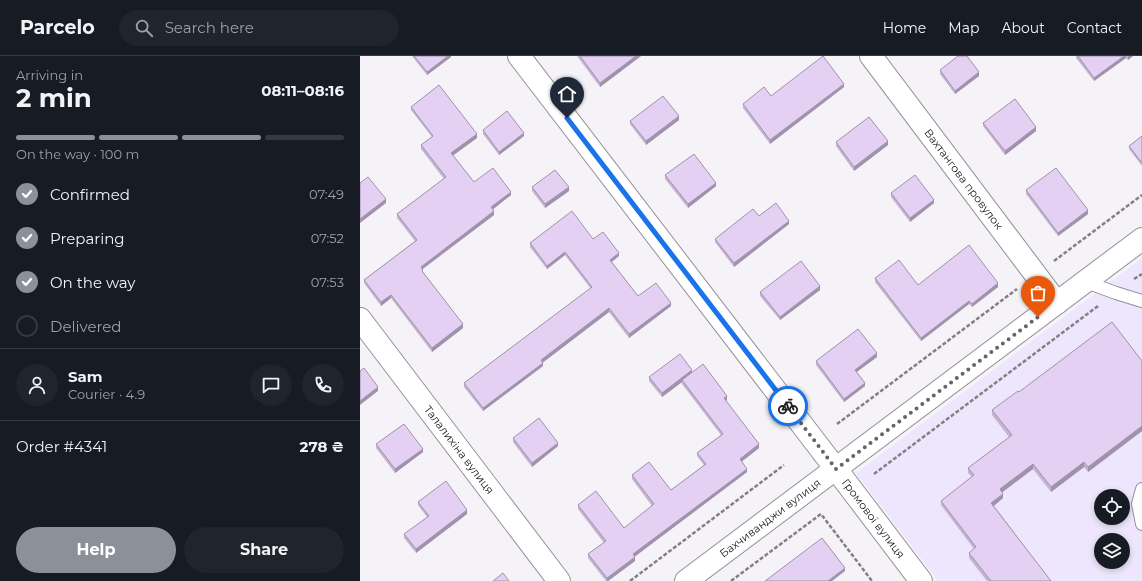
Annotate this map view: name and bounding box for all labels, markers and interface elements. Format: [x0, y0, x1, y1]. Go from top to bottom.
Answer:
search box [119, 10, 399, 46]
text: Parcelo [20, 16, 95, 39]
icon: search [133, 17, 155, 39]
text: Search here [165, 18, 254, 37]
text: Home [883, 19, 926, 37]
text: Map [948, 19, 979, 37]
text: About [1001, 19, 1045, 37]
text: Contact [1067, 19, 1122, 37]
text: Arriving in [16, 67, 83, 83]
pin [550, 77, 584, 118]
text: 08:11–08:16 [261, 81, 344, 100]
text: 2 min [16, 82, 92, 114]
icon: home [556, 83, 578, 105]
street label: Вахтангова провулок [921, 126, 1006, 233]
text: On the way · 100 m [16, 146, 139, 162]
icon: check [16, 183, 38, 205]
text: Confirmed [50, 185, 130, 204]
text: 07:49 [309, 186, 344, 202]
icon: check [16, 227, 38, 249]
text: Preparing [50, 229, 125, 248]
text: 07:52 [311, 230, 344, 246]
icon: check [16, 271, 38, 293]
text: On the way [50, 273, 135, 292]
text: 07:53 [311, 274, 344, 290]
pin [1021, 276, 1055, 317]
icon: bag [1027, 282, 1049, 304]
text: Delivered [50, 317, 122, 336]
button: person [16, 364, 58, 406]
button: chat [250, 364, 292, 406]
button: phone [302, 364, 344, 406]
text: Sam [68, 367, 103, 386]
text: Courier · 4.9 [68, 386, 145, 402]
courier [768, 386, 808, 426]
icon: bike [777, 395, 799, 417]
street label: Талалихіна вулиця [421, 403, 497, 497]
text: Order #4341 [16, 437, 107, 456]
text: 278 ₴ [300, 437, 344, 456]
street label: Бахчиванджи вулиця [717, 476, 823, 560]
street label: Громової вулиця [839, 476, 908, 561]
map controls [1094, 489, 1130, 569]
button: locate [1094, 489, 1130, 525]
button: Help [16, 527, 176, 573]
button: Share [184, 527, 344, 573]
button: layers [1094, 533, 1130, 569]

